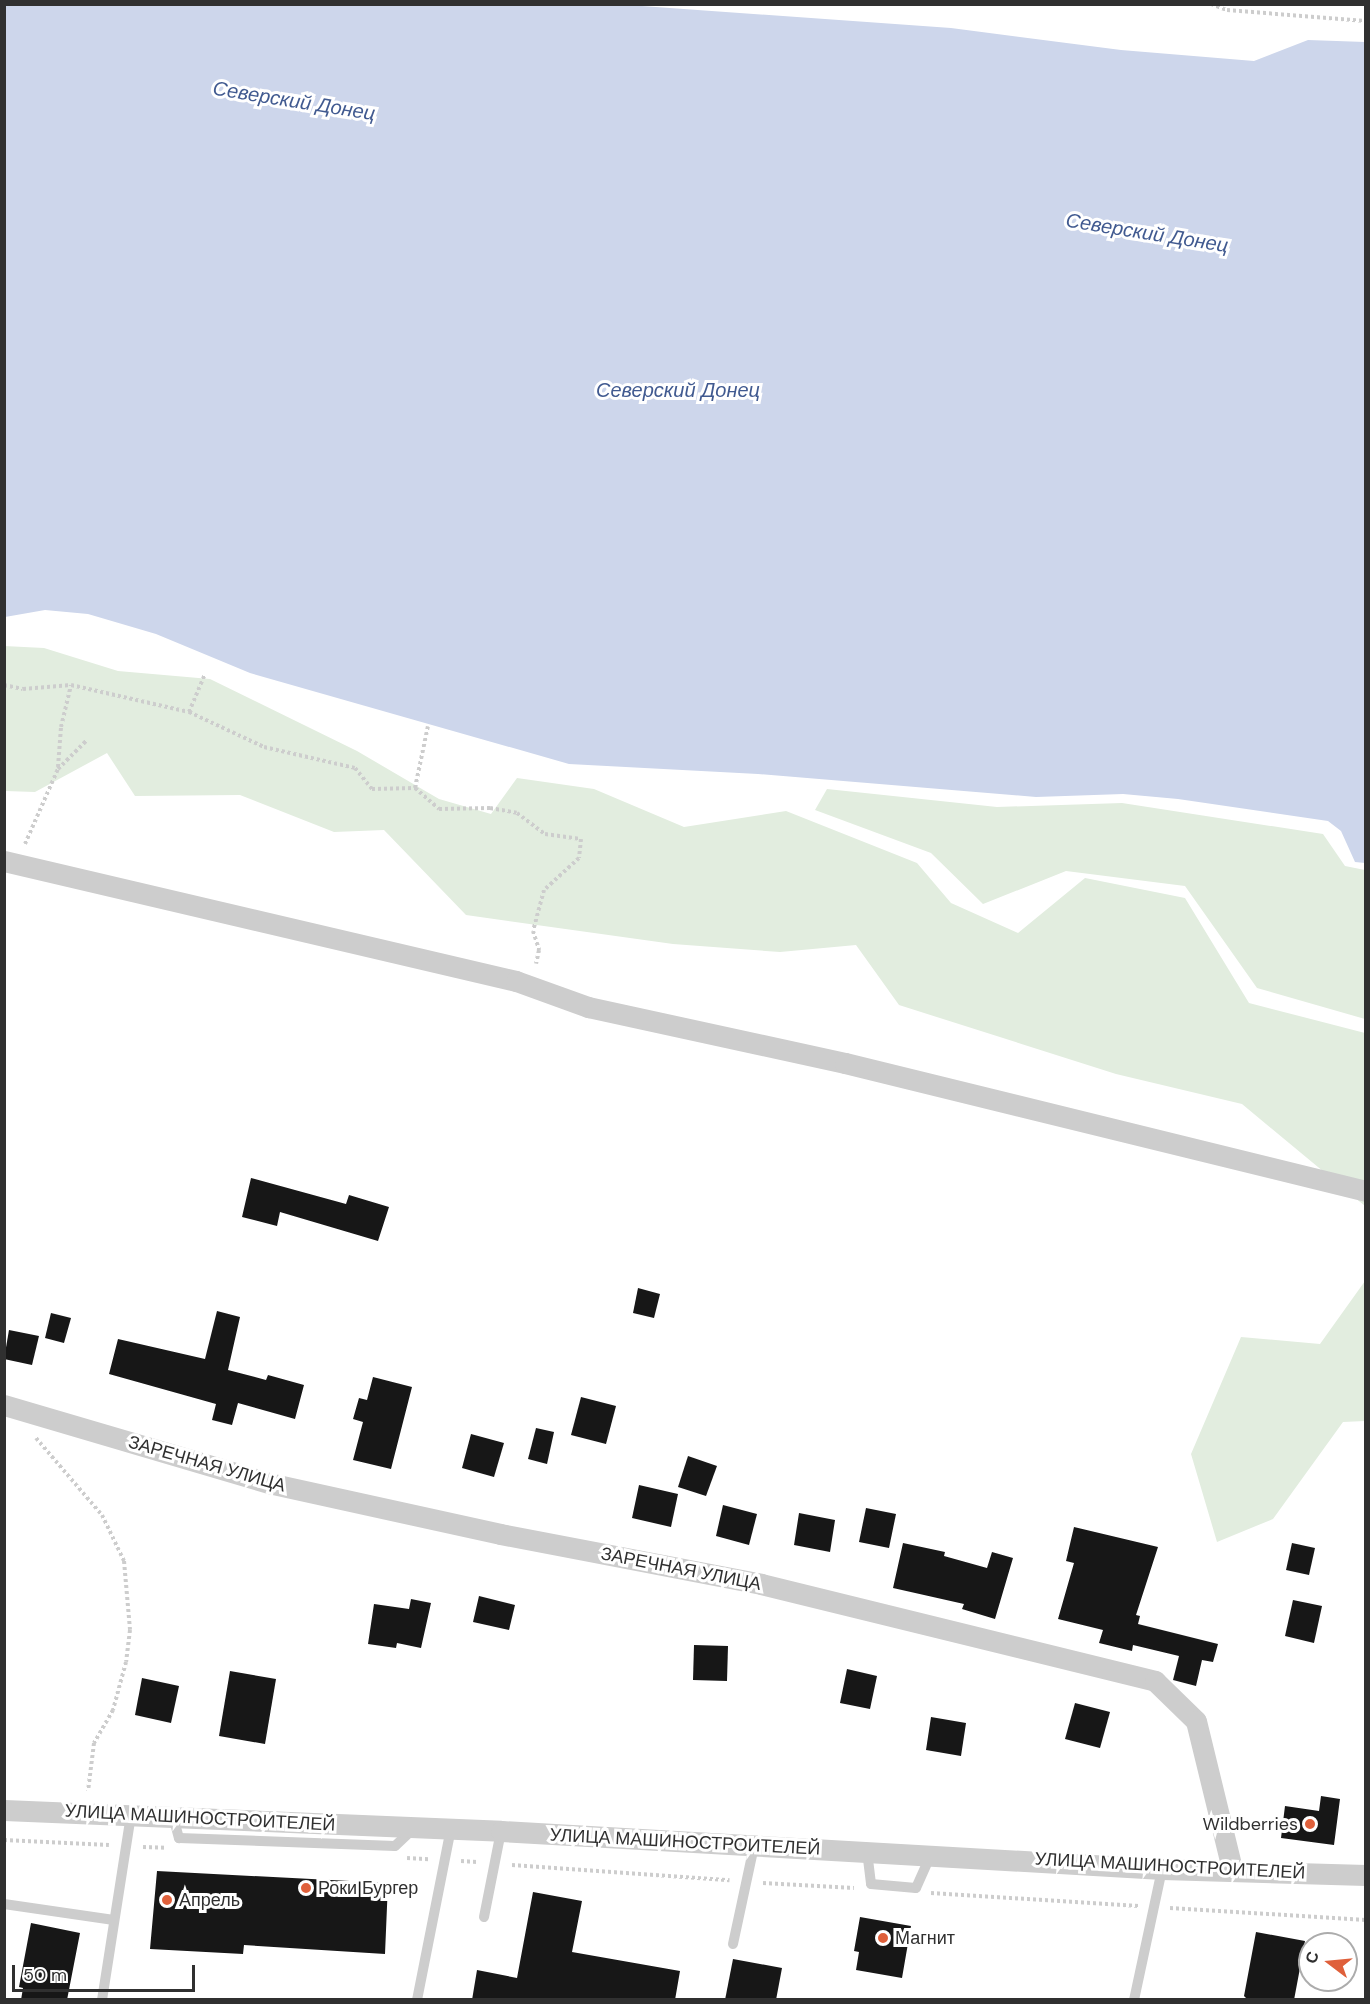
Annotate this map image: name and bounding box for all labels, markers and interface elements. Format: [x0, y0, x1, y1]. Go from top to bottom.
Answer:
water label: Северский Донец [211, 76, 377, 126]
water label: Северский Донец [1064, 208, 1230, 258]
water label: Северский Донец [596, 378, 760, 402]
street label: ЗАРЕЧНАЯ УЛИЦА [126, 1431, 288, 1497]
street label: ЗАРЕЧНАЯ УЛИЦА [599, 1543, 763, 1595]
street label: УЛИЦА МАШИНОСТРОИТЕЛЕЙ [64, 1800, 336, 1836]
place label: Wildberries [1203, 1813, 1298, 1835]
marker: Wildberries [1303, 1817, 1317, 1831]
street label: УЛИЦА МАШИНОСТРОИТЕЛЕЙ [549, 1824, 821, 1860]
street label: УЛИЦА МАШИНОСТРОИТЕЛЕЙ [1034, 1848, 1306, 1884]
place label: Роки Бургер [318, 1877, 418, 1899]
marker: Роки Бургер [299, 1881, 313, 1895]
place label: Апрель [179, 1889, 240, 1911]
marker: Апрель [160, 1893, 174, 1907]
place label: Магнит [895, 1927, 955, 1949]
marker: Магнит [876, 1931, 890, 1945]
north arrow [1298, 1932, 1358, 1992]
text: С [1300, 1949, 1324, 1966]
scale bar [15, 1953, 198, 1991]
text: 50 m [23, 1963, 67, 1987]

